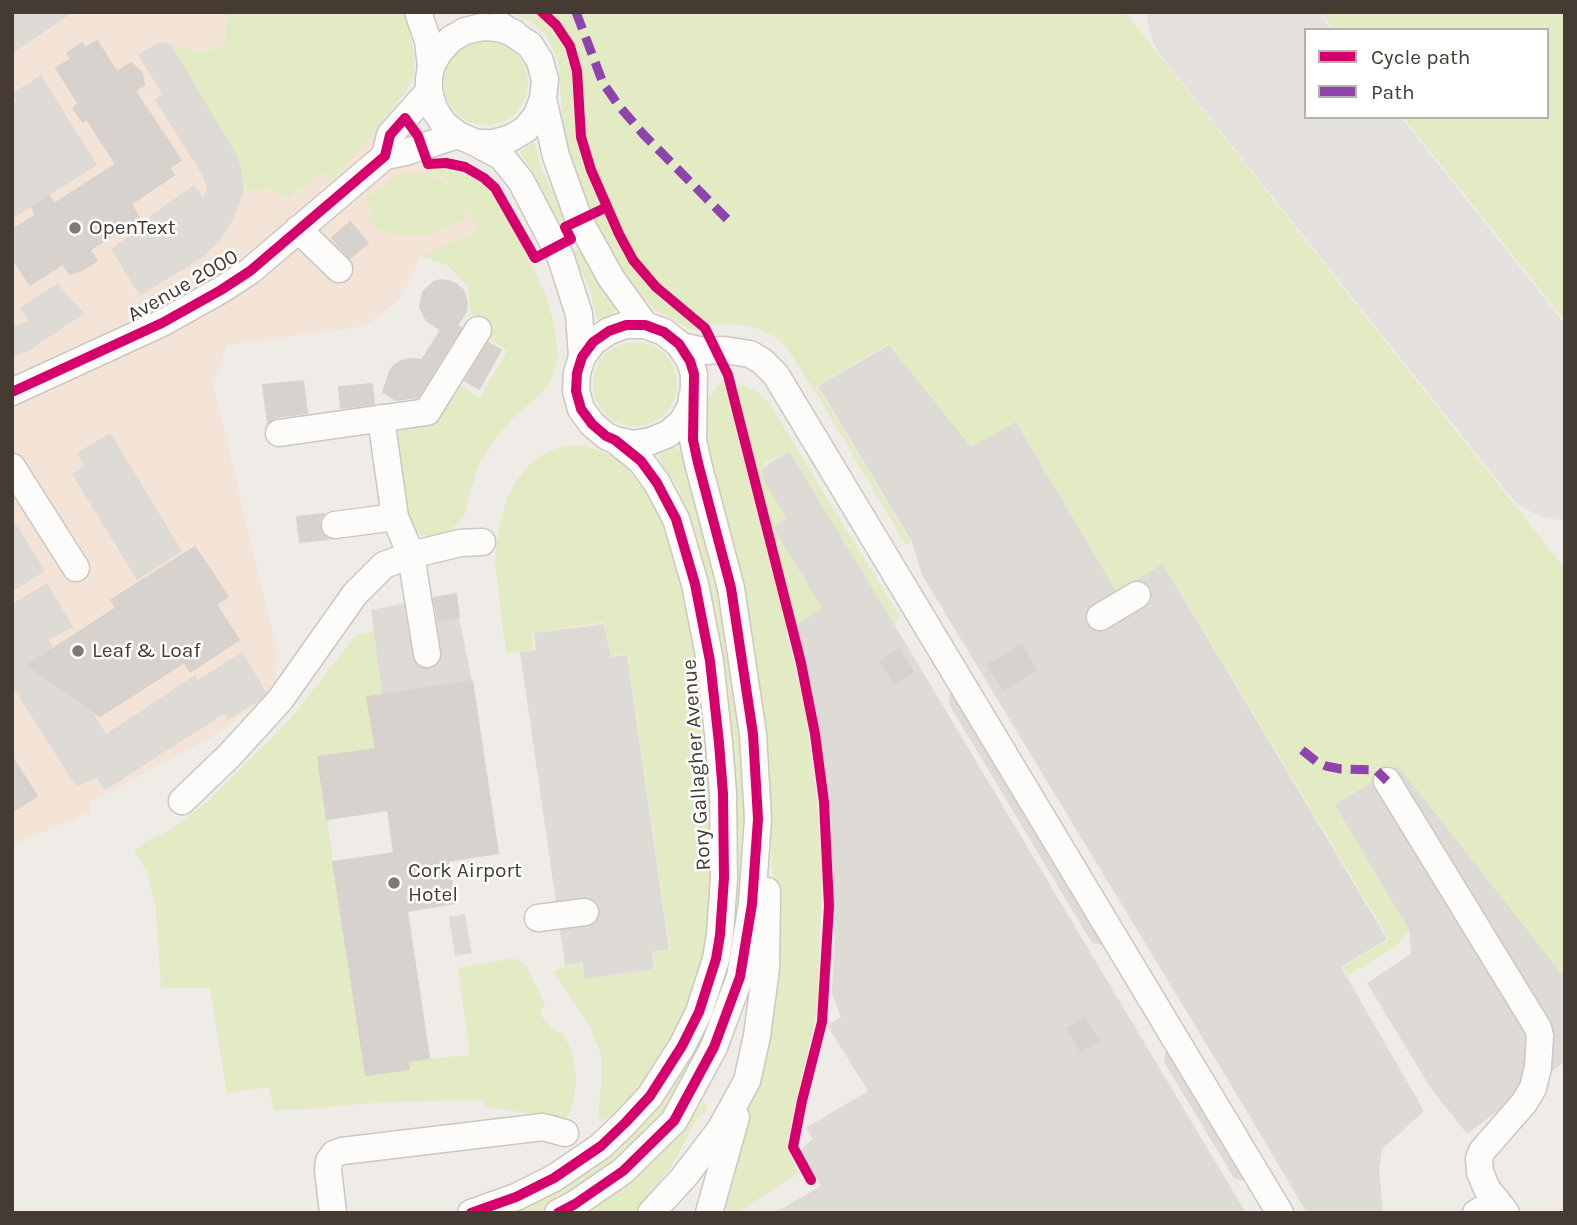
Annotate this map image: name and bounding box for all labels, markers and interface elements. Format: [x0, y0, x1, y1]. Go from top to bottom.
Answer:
legend [1304, 28, 1549, 119]
text: Cycle path [1371, 45, 1471, 69]
text: Path [1371, 80, 1415, 104]
place label: OpenText [89, 215, 176, 241]
marker: OpenText [67, 220, 83, 236]
street label: Avenue 2000 [123, 244, 243, 328]
place label: Leaf & Loaf [92, 638, 201, 664]
marker: Leaf & Loaf [70, 643, 86, 659]
street label: Rory Gallagher Avenue [677, 658, 717, 872]
place label: Cork Airport Hotel [408, 858, 522, 908]
marker: Cork Airport Hotel [386, 875, 402, 891]

